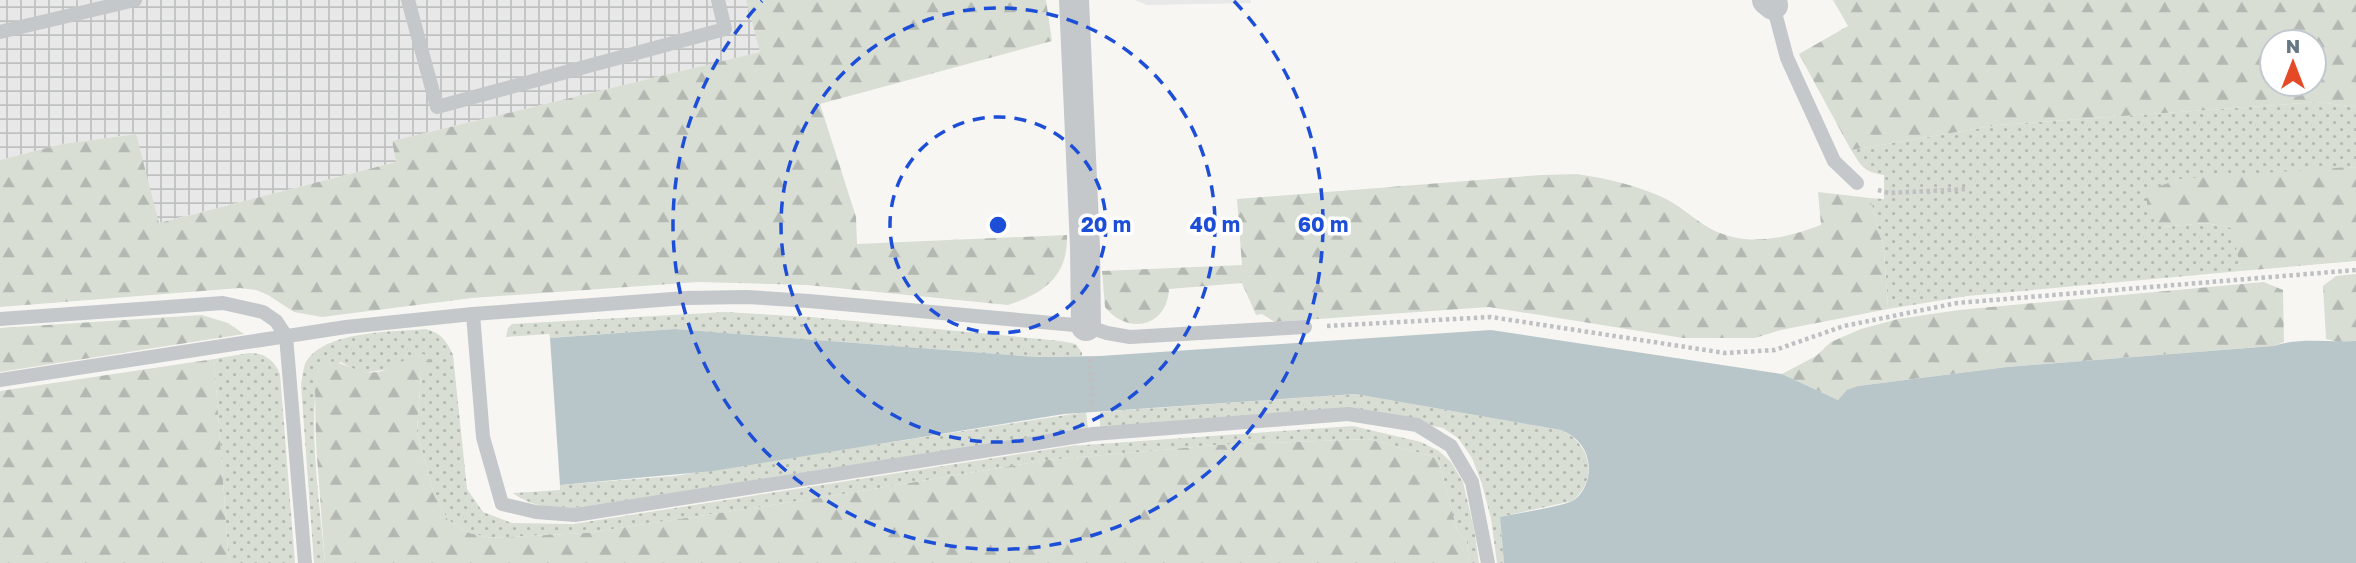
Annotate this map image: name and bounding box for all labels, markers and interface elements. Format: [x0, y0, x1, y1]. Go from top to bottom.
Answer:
north arrow [2258, 28, 2328, 98]
text: N [2286, 34, 2300, 57]
text: 20 m [1081, 211, 1131, 237]
text: 40 m [1190, 211, 1240, 237]
text: 60 m [1298, 211, 1348, 237]
centre of rings [986, 213, 1010, 237]

